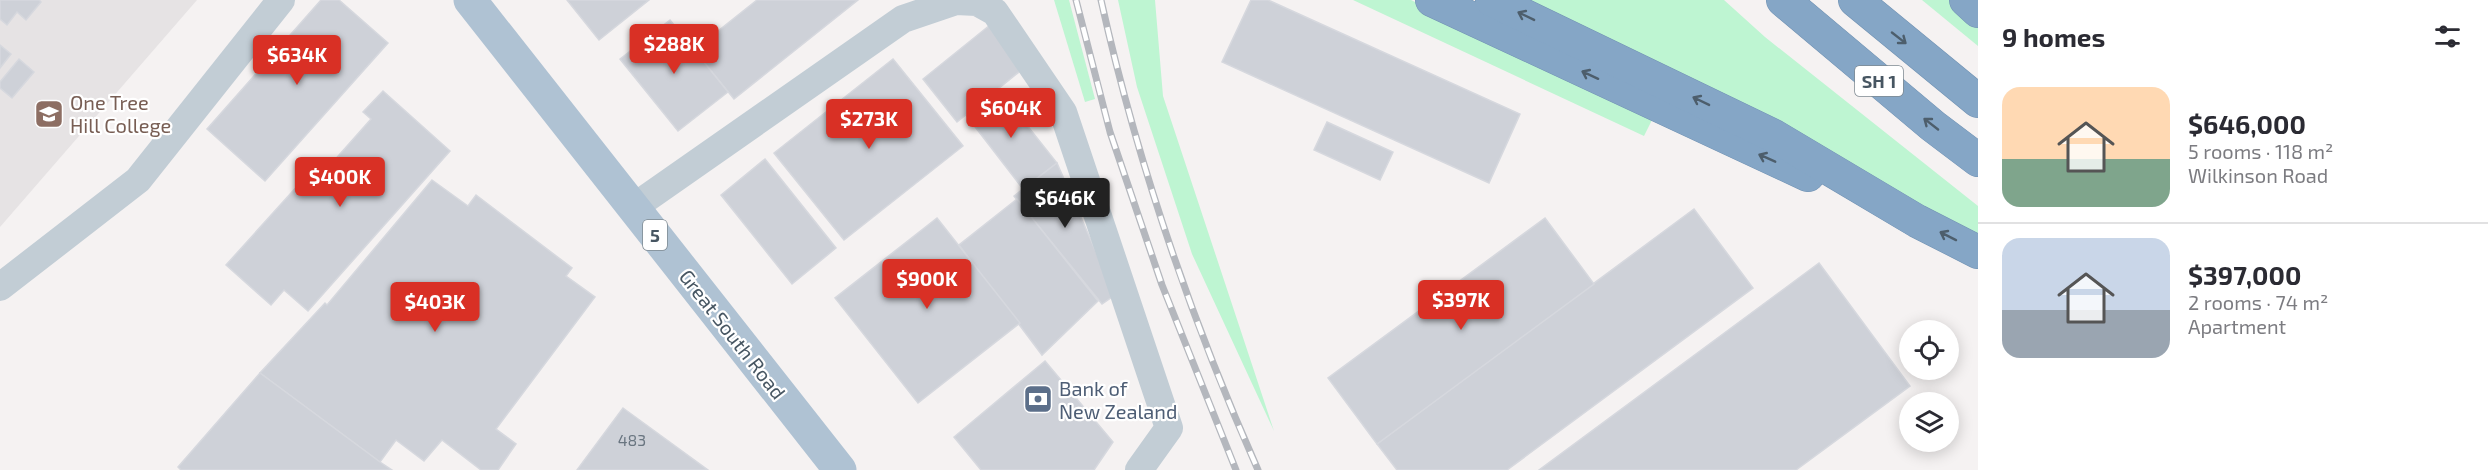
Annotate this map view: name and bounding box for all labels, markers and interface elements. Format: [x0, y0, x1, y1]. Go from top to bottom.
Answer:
one-way arrow [1517, 10, 1535, 22]
icon: filters [2431, 20, 2464, 53]
text: 9 homes [2002, 21, 2105, 52]
pin: $288K [632, 24, 716, 75]
text: $288K [644, 31, 704, 55]
one-way arrow [1891, 32, 1907, 45]
pin: $634K [255, 35, 339, 86]
text: $634K [267, 42, 327, 66]
road number: SH 1 [1855, 66, 1903, 96]
one-way arrow [1582, 68, 1600, 80]
pin: $604K [969, 88, 1053, 139]
place label: One Tree Hill College [70, 90, 171, 137]
one-way arrow [1693, 94, 1711, 106]
text: $604K [980, 95, 1042, 119]
school or university icon: One Tree Hill College [33, 98, 65, 130]
pin: $273K [827, 99, 911, 150]
text: $273K [840, 106, 898, 130]
text: $646,000 [2188, 108, 2306, 139]
icon: home [2050, 111, 2122, 183]
one-way arrow [1924, 118, 1940, 131]
text: 5 rooms · 118 m² [2188, 139, 2333, 163]
one-way arrow [1758, 152, 1776, 163]
pin: $400K [298, 157, 382, 208]
text: Wilkinson Road [2188, 163, 2328, 187]
text: $400K [309, 164, 371, 188]
pin: $646K [1023, 178, 1107, 229]
text: $646K [1035, 185, 1095, 209]
road number: 5 [643, 220, 667, 250]
one-way arrow [1939, 230, 1957, 242]
pin: $900K [885, 259, 969, 310]
text: $397,000 [2188, 259, 2301, 290]
icon: home [2050, 262, 2122, 334]
street label: Great South Road [675, 264, 791, 404]
text: $900K [896, 266, 958, 290]
pin: $397K [1419, 280, 1503, 331]
pin: $403K [393, 282, 477, 333]
text: $397K [1432, 287, 1490, 311]
text: $403K [405, 289, 465, 313]
text: 2 rooms · 74 m² [2188, 290, 2328, 314]
text: Apartment [2188, 314, 2286, 338]
map controls [1899, 320, 1959, 452]
button: locate [1899, 320, 1959, 380]
place label: Bank of New Zealand [1059, 376, 1177, 423]
bank icon: Bank of New Zealand [1022, 383, 1054, 415]
button: layers [1899, 392, 1959, 452]
house number: 483 [618, 430, 646, 449]

